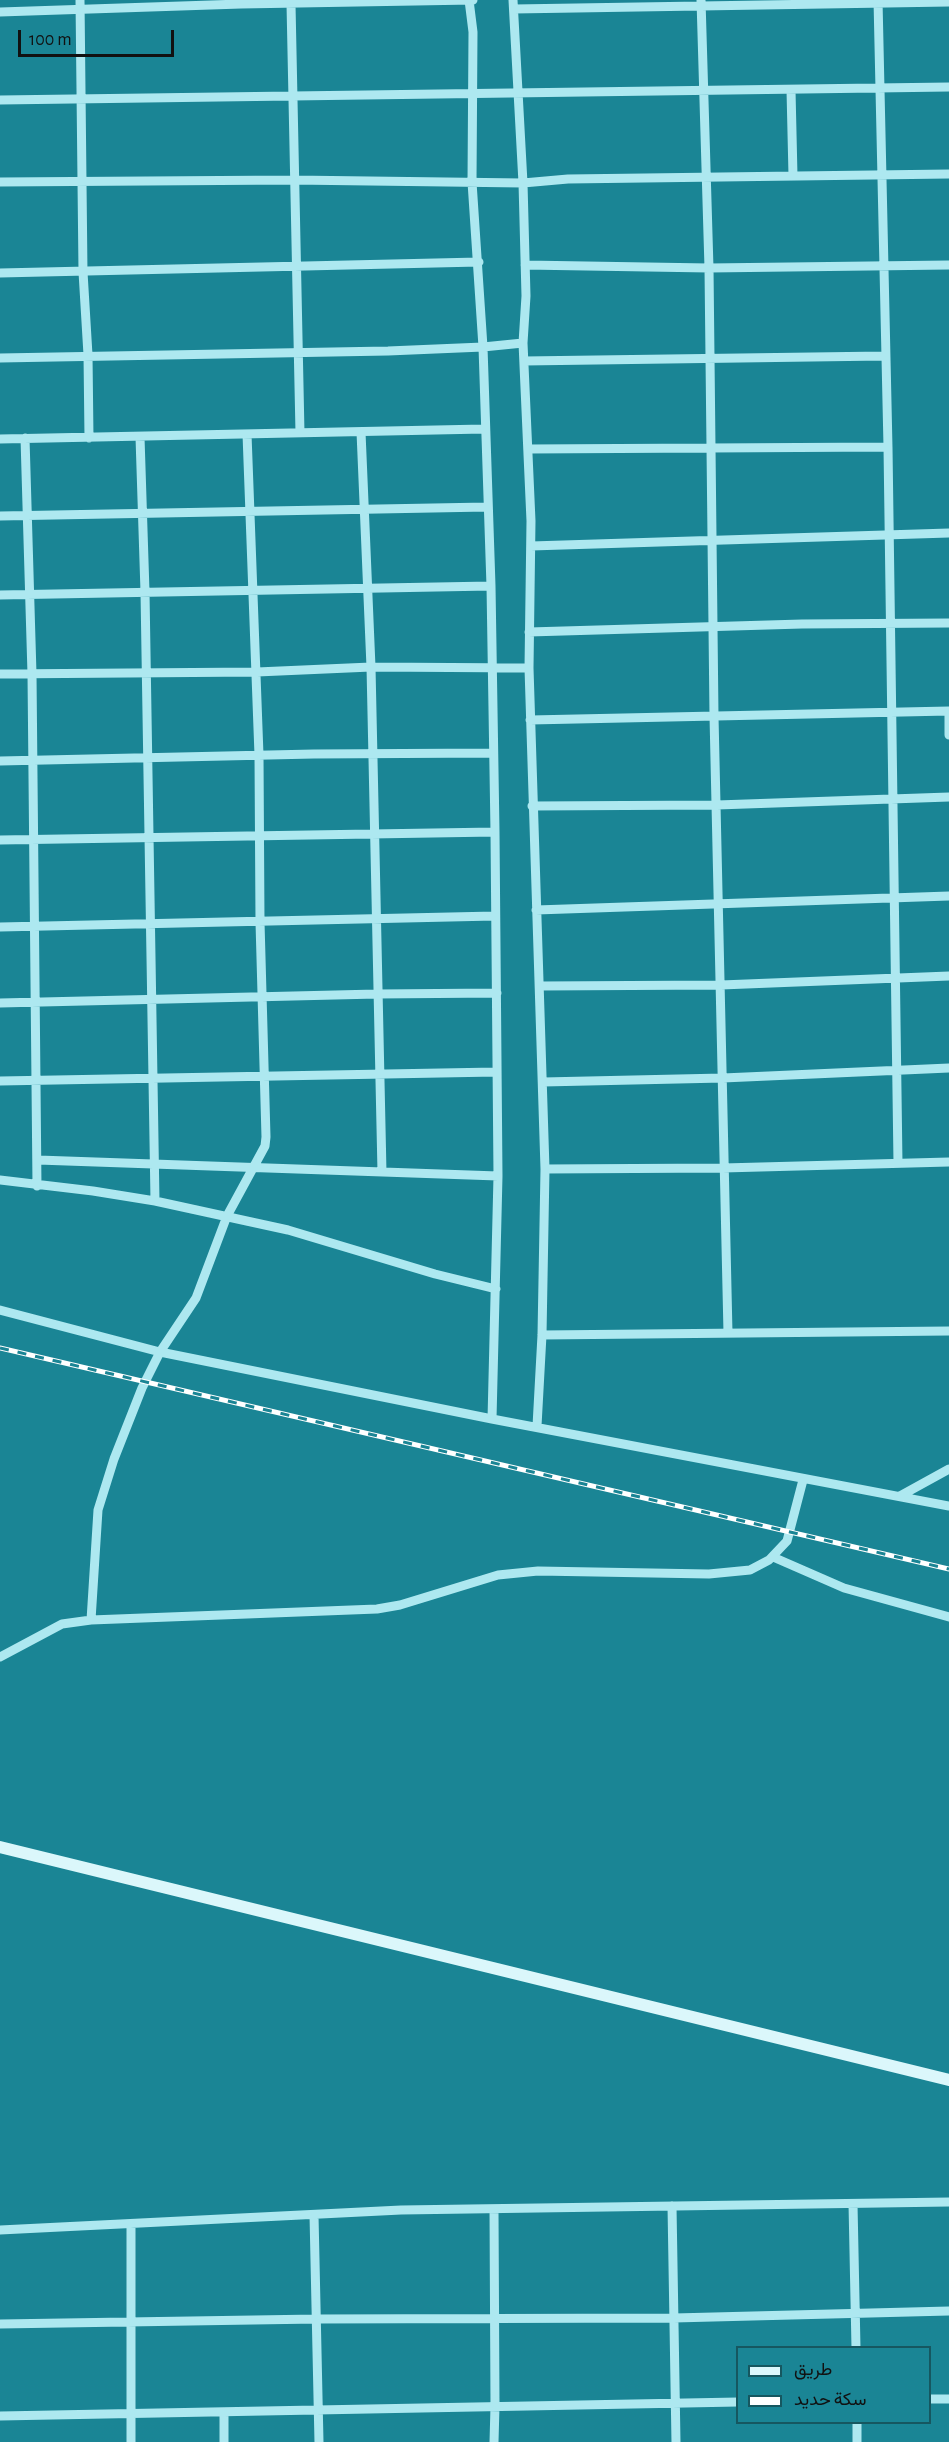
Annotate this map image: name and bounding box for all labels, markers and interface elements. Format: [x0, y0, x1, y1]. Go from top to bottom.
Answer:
scale bar [21, 18, 177, 56]
text: 100 m [29, 31, 72, 49]
legend [736, 2346, 931, 2424]
text: طريق [794, 2361, 832, 2379]
text: سكة حديد [794, 2391, 867, 2409]

